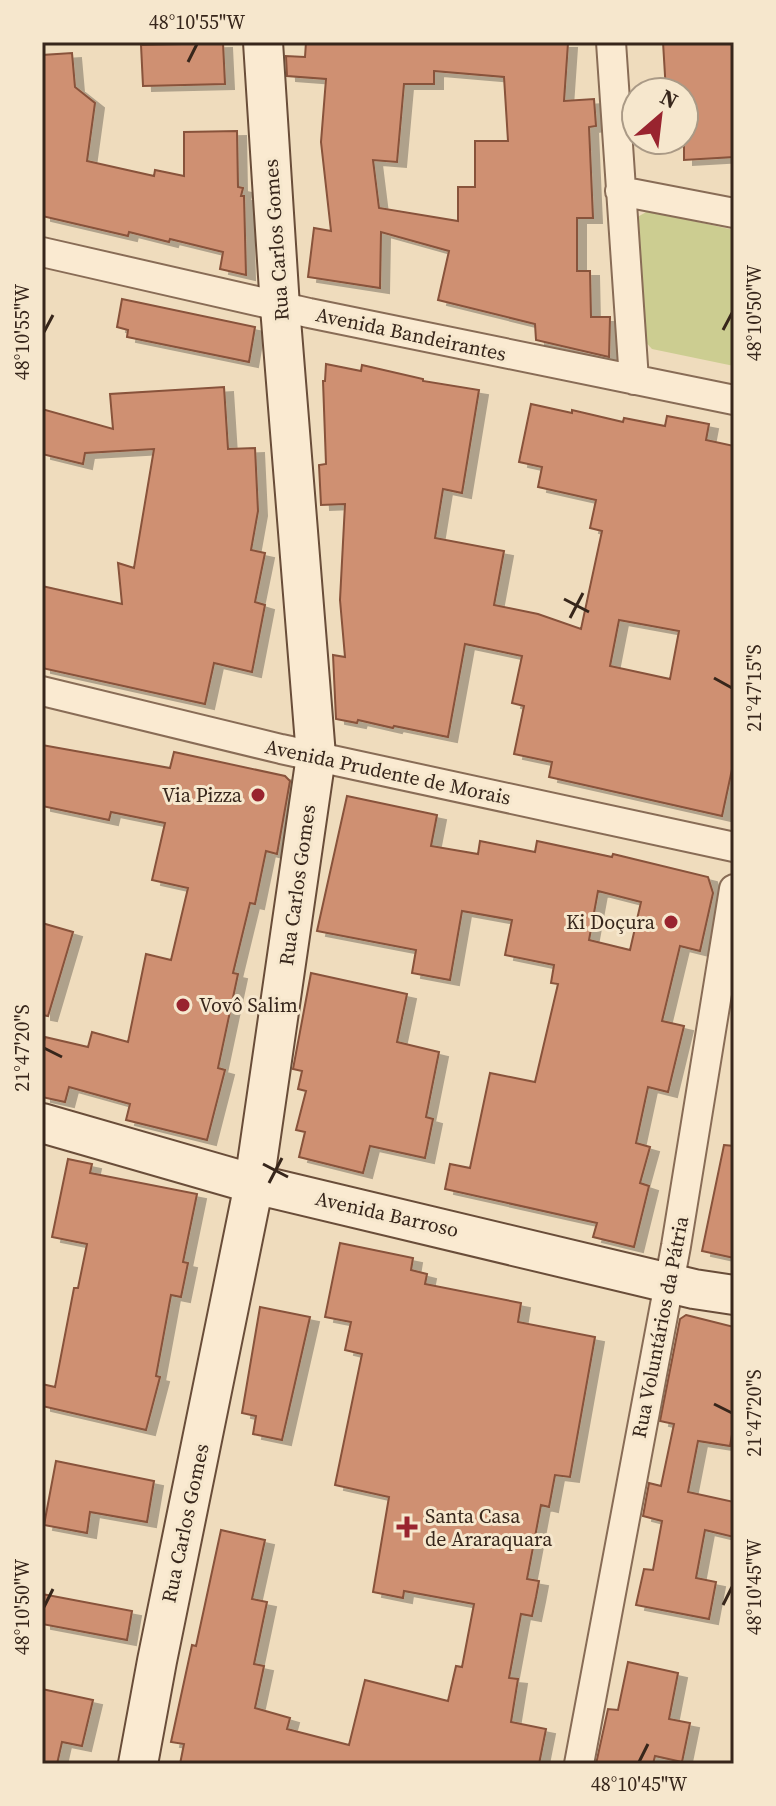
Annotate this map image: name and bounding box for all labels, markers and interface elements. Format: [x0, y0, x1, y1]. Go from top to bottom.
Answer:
text: 48°10'55"W [149, 8, 246, 36]
north arrow [620, 76, 700, 156]
text: N [655, 81, 684, 115]
street label: Rua Carlos Gomes [256, 158, 296, 322]
text: 48°10'50"W [740, 264, 768, 361]
text: 48°10'55"W [8, 283, 36, 380]
street label: Avenida Bandeirantes [313, 300, 509, 368]
text: 21°47'15"S [740, 644, 768, 732]
street label: Avenida Prudente de Morais [263, 732, 513, 812]
place label: Via Pizza [162, 781, 243, 809]
marker: Via Pizza [249, 786, 267, 804]
street label: Rua Carlos Gomes [272, 803, 322, 967]
place label: Ki Doçura [566, 908, 656, 936]
marker: Ki Doçura [662, 913, 680, 931]
place label: Vovô Salim [199, 991, 298, 1019]
marker: Vovô Salim [174, 996, 192, 1014]
text: 21°47'20"S [8, 1004, 36, 1092]
street label: Avenida Barroso [313, 1184, 461, 1244]
street label: Rua Voluntários da Pátria [625, 1213, 695, 1440]
text: 21°47'20"S [740, 1369, 768, 1457]
street label: Rua Carlos Gomes [154, 1441, 216, 1605]
place label: Santa Casa de Araraquara [425, 1502, 553, 1553]
marker: Santa Casa de Araraquara [396, 1516, 418, 1538]
text: 48°10'45"W [740, 1538, 768, 1635]
text: 48°10'50"W [8, 1558, 36, 1655]
text: 48°10'45"W [591, 1770, 688, 1798]

